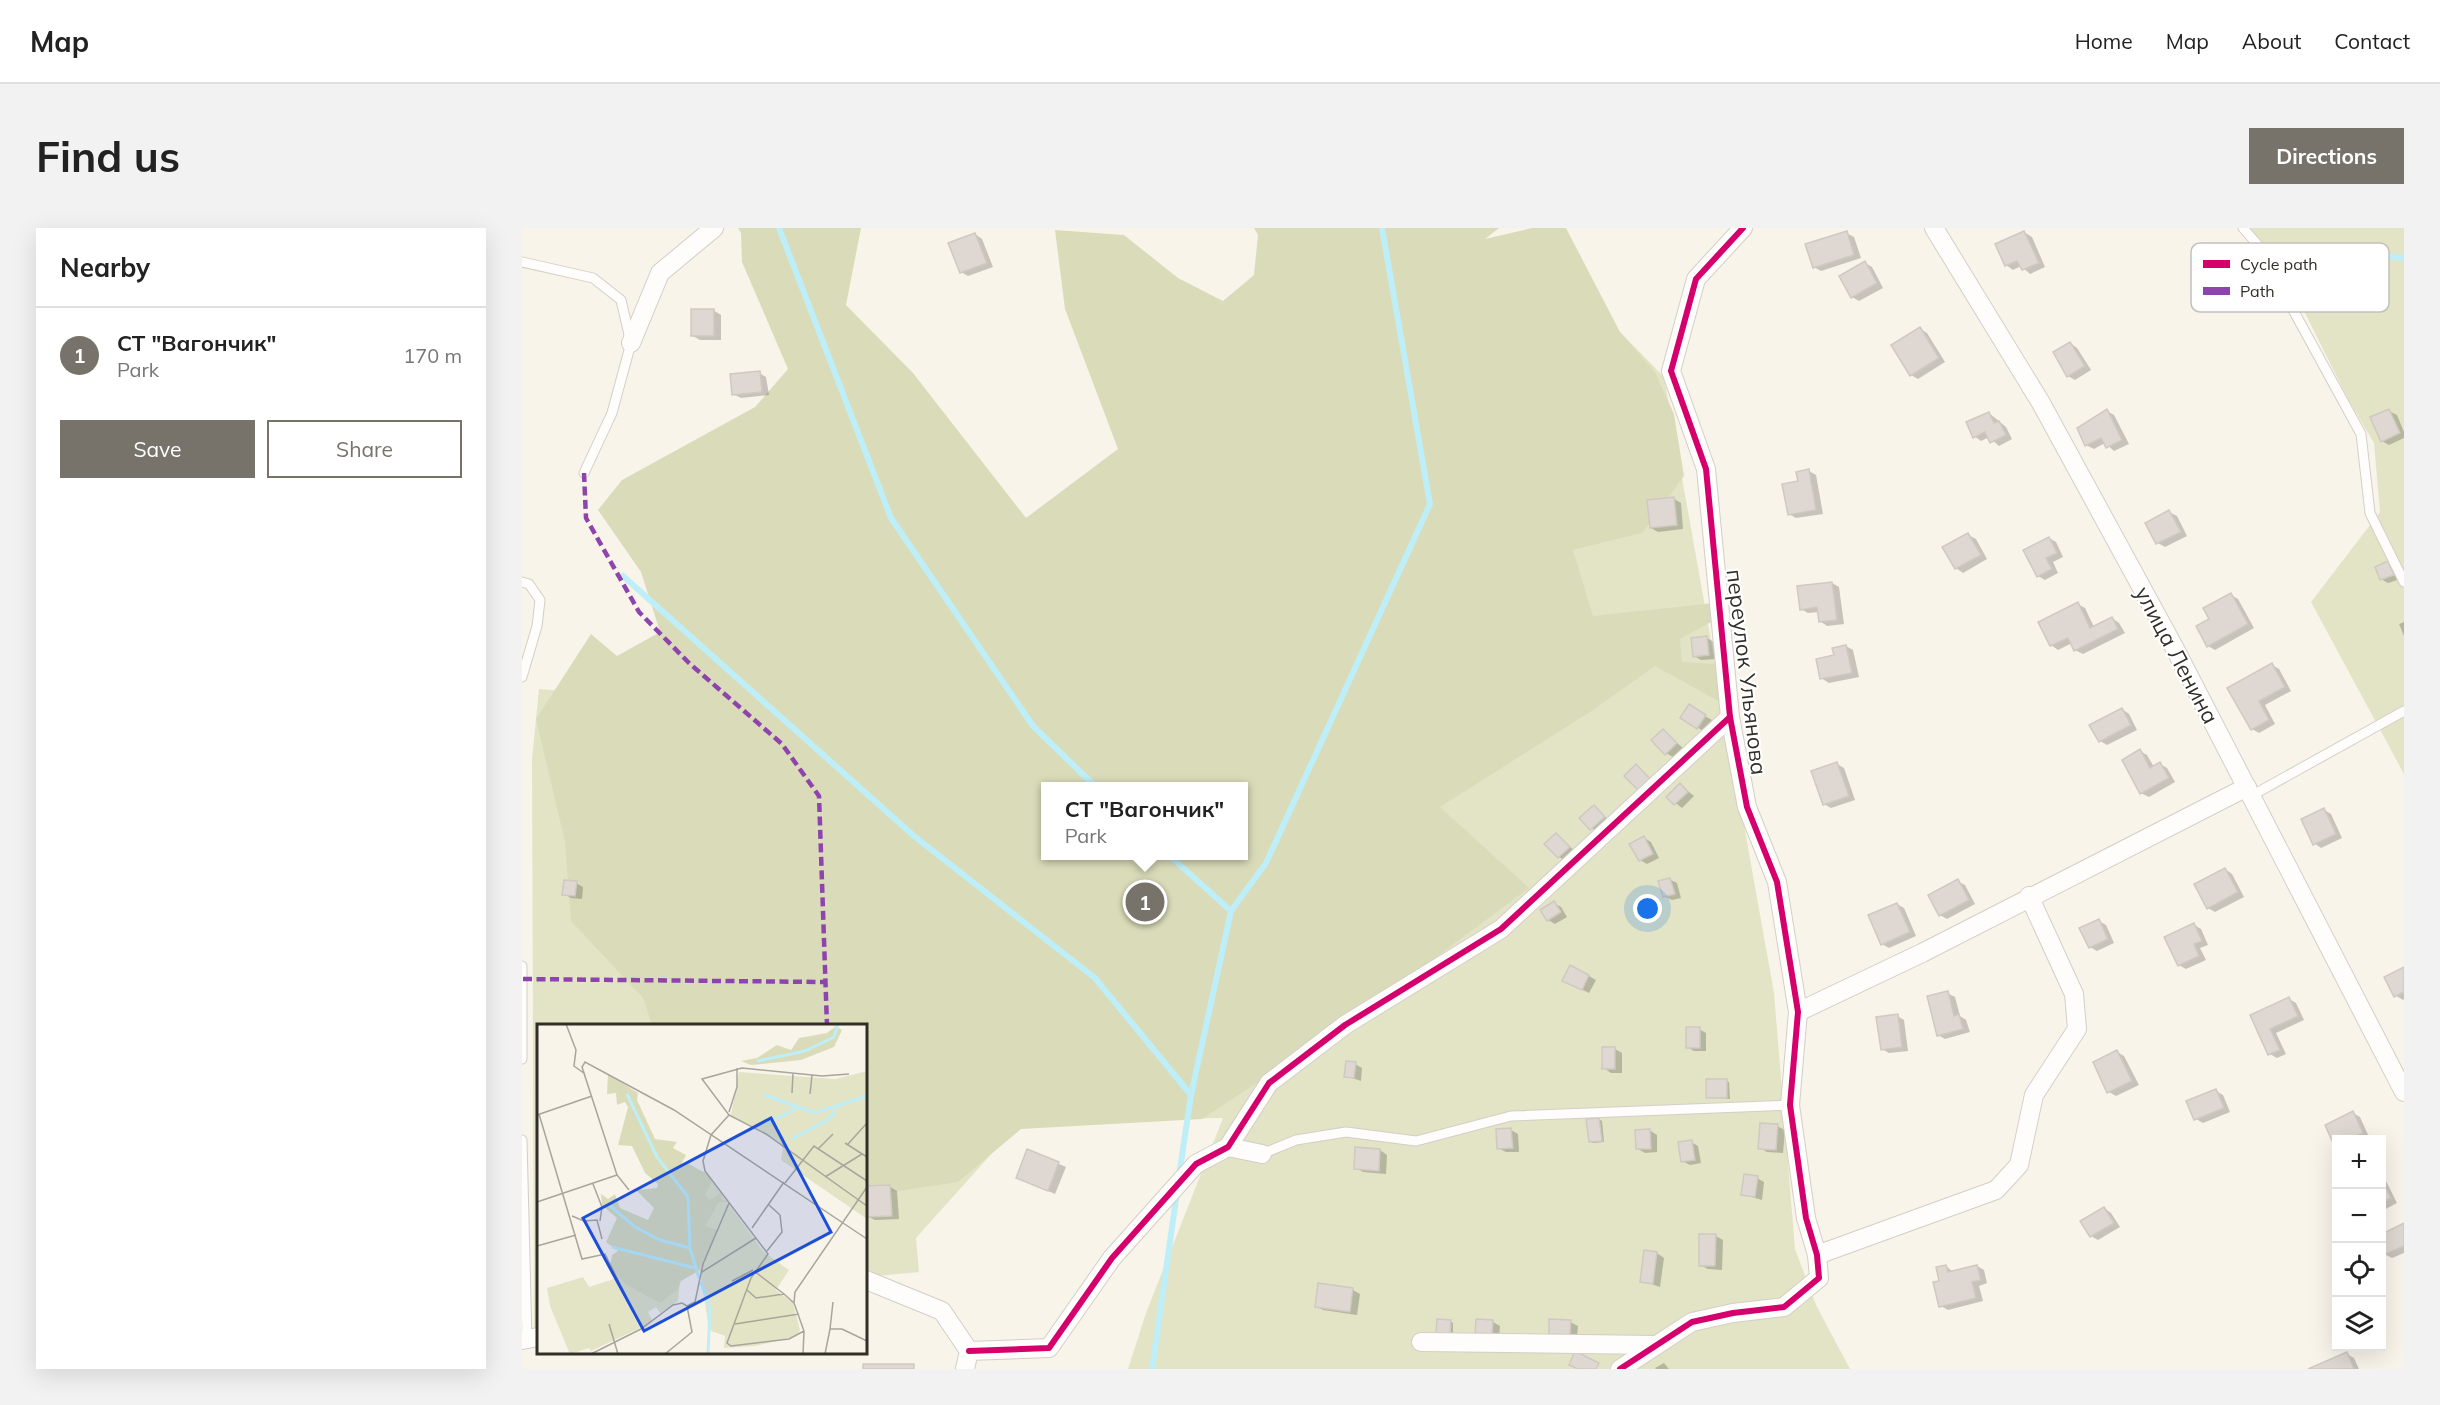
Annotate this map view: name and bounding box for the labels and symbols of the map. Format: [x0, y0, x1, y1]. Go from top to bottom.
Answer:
legend [2191, 243, 2389, 312]
text: Cycle path [2240, 254, 2318, 274]
text: Path [2240, 281, 2275, 301]
street label: переулок Ульянова [1720, 568, 1774, 776]
street label: улица Ленина [2129, 581, 2225, 729]
pin: 1 [1126, 880, 1164, 924]
your location [1633, 894, 1662, 923]
inset map [537, 1024, 867, 1354]

